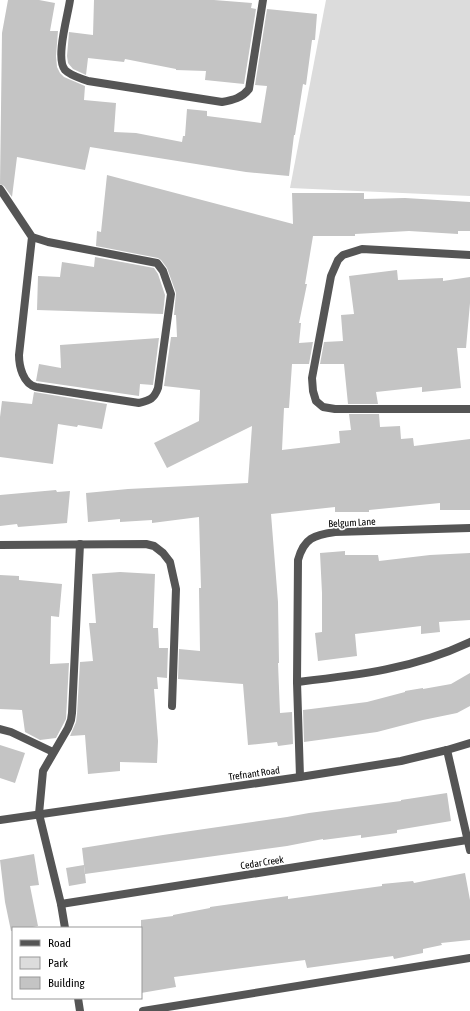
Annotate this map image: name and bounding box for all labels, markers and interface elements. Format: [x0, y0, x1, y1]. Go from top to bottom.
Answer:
street label: Belgum Lane [328, 516, 376, 529]
street label: Trefnant Road [228, 764, 281, 783]
street label: Cedar Creek [240, 854, 285, 871]
legend [12, 927, 142, 999]
text: Road [48, 936, 71, 950]
text: Park [48, 956, 69, 970]
text: Building [48, 976, 86, 990]

